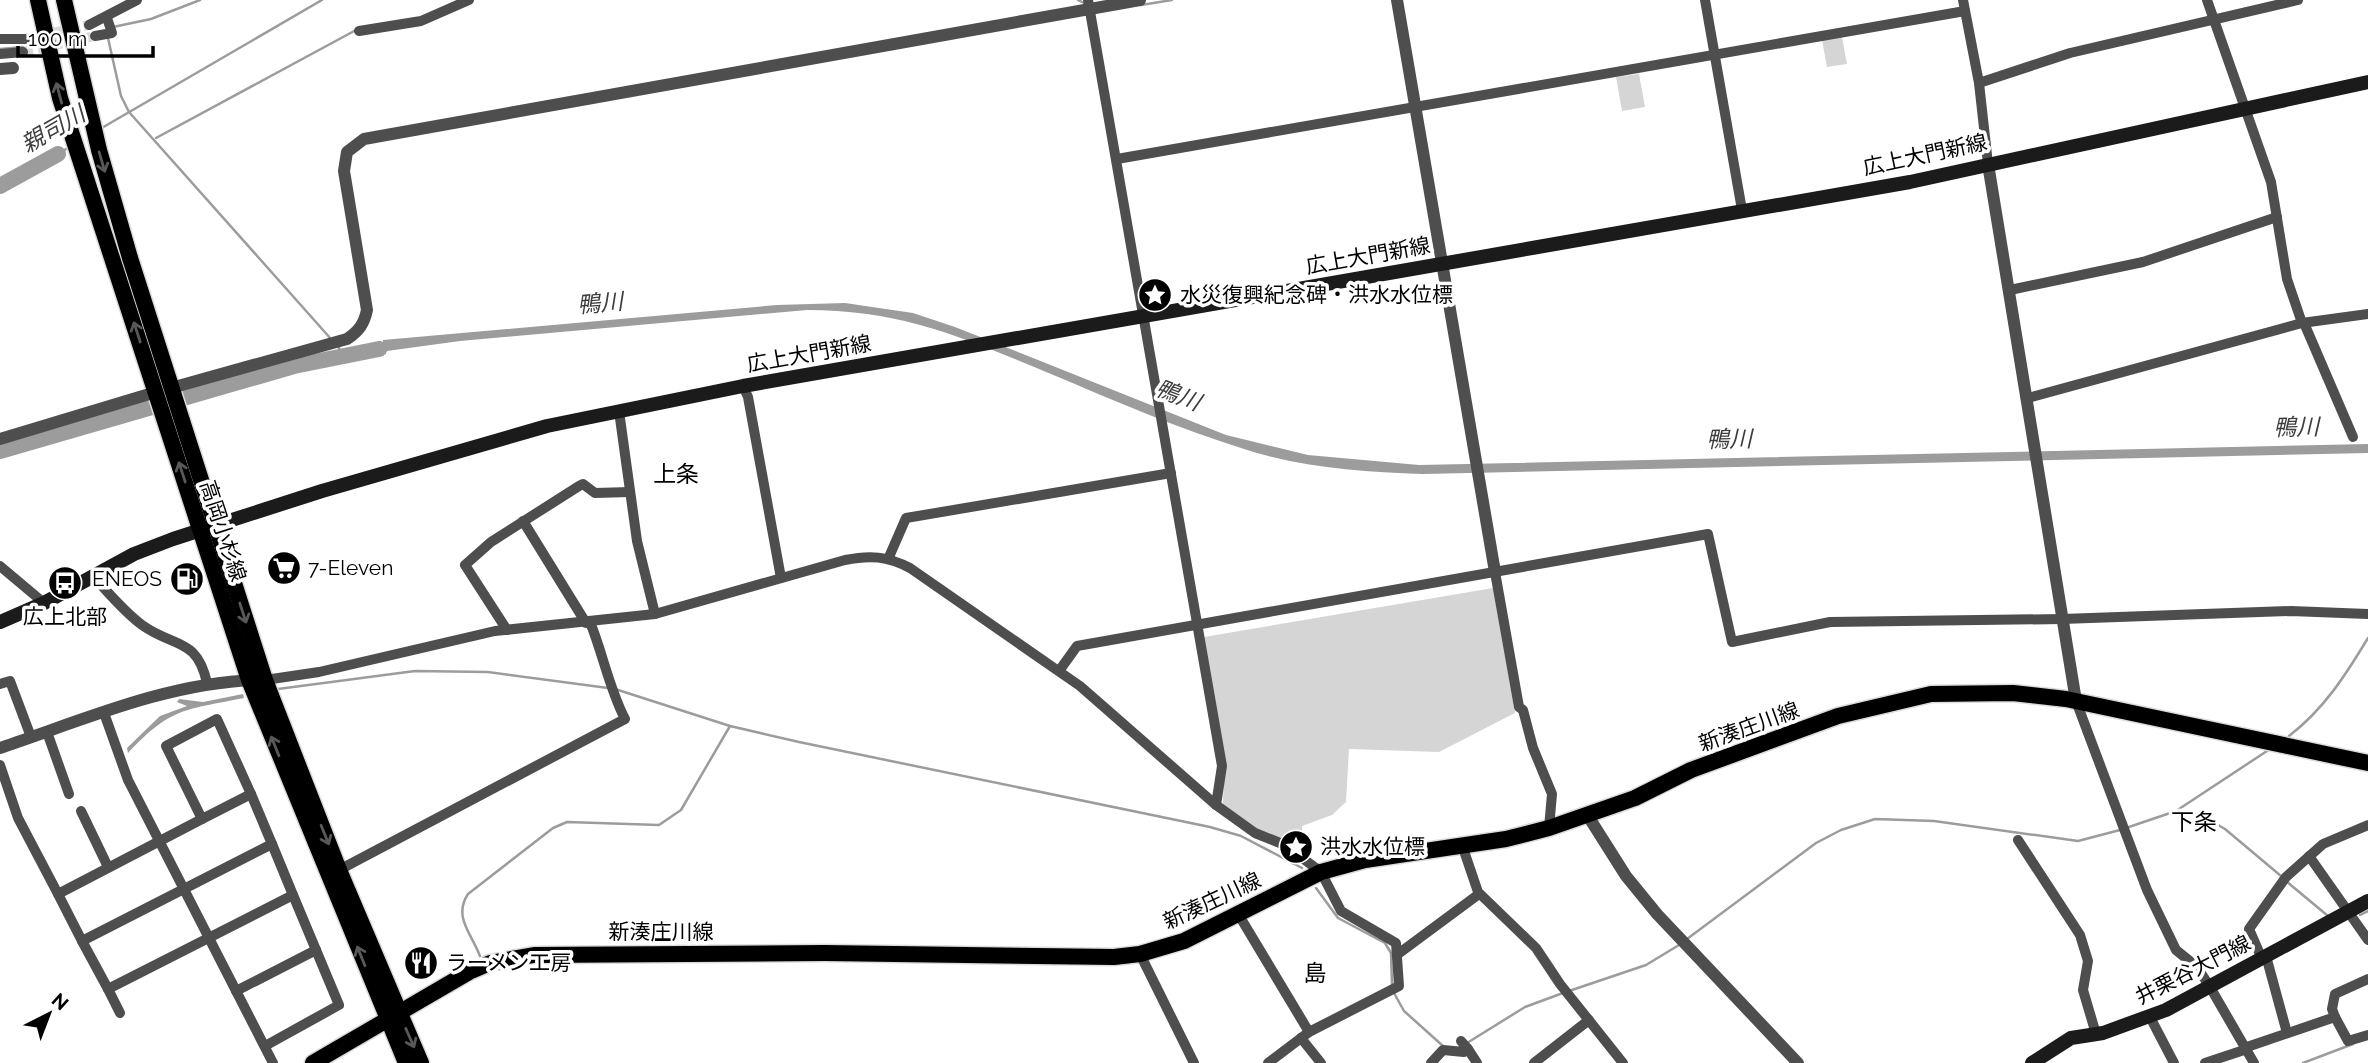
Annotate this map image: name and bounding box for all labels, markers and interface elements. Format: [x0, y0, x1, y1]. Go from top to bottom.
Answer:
scale bar [18, 14, 152, 58]
text: 100 m [28, 26, 87, 51]
one-way arrow [52, 82, 65, 105]
water label: 親司川 [16, 98, 92, 158]
street label: 広上大門新線 [1861, 129, 1989, 180]
one-way arrow [97, 150, 110, 172]
street label: 広上大門新線 [1304, 232, 1432, 279]
place icon: 水災復興紀念碑・洪水水位標 [1136, 276, 1174, 314]
place label: 水災復興紀念碑・洪水水位標 [1180, 282, 1453, 307]
water label: 鴨川 [576, 287, 627, 318]
one-way arrow [129, 322, 142, 344]
street label: 広上大門新線 [745, 330, 873, 377]
water label: 鴨川 [1152, 374, 1207, 416]
water label: 鴨川 [2273, 413, 2322, 440]
water label: 鴨川 [1706, 425, 1755, 452]
district label: 上条 [653, 460, 699, 487]
one-way arrow [175, 462, 188, 484]
street label: 高岡小杉線 [195, 477, 252, 585]
supermarket icon: 7-Eleven [265, 549, 303, 587]
place label: 7-Eleven [308, 555, 393, 580]
fuel station icon: ENEOS [168, 560, 206, 598]
bus stop icon: 広上北部 [46, 564, 84, 602]
place label: ENEOS [92, 566, 162, 591]
one-way arrow [238, 602, 251, 624]
place label: 広上北部 [23, 604, 107, 629]
street label: 新湊庄川線 [1695, 697, 1802, 756]
one-way arrow [267, 736, 280, 757]
district label: 下条 [2171, 808, 2217, 835]
one-way arrow [320, 823, 333, 845]
place icon: 洪水水位標 [1277, 828, 1315, 866]
place label: 洪水水位標 [1320, 834, 1425, 859]
street label: 新湊庄川線 [1159, 867, 1265, 934]
street label: 新湊庄川線 [609, 919, 714, 944]
street label: 井栗谷大門線 [2131, 930, 2255, 1009]
restaurant icon: ラーメン工房 [402, 944, 440, 982]
one-way arrow [354, 946, 367, 968]
place label: ラーメン工房 [446, 950, 571, 975]
district label: 島 [1304, 959, 1327, 986]
north arrow [14, 979, 84, 1049]
text: N [48, 988, 73, 1014]
one-way arrow [404, 1027, 417, 1048]

